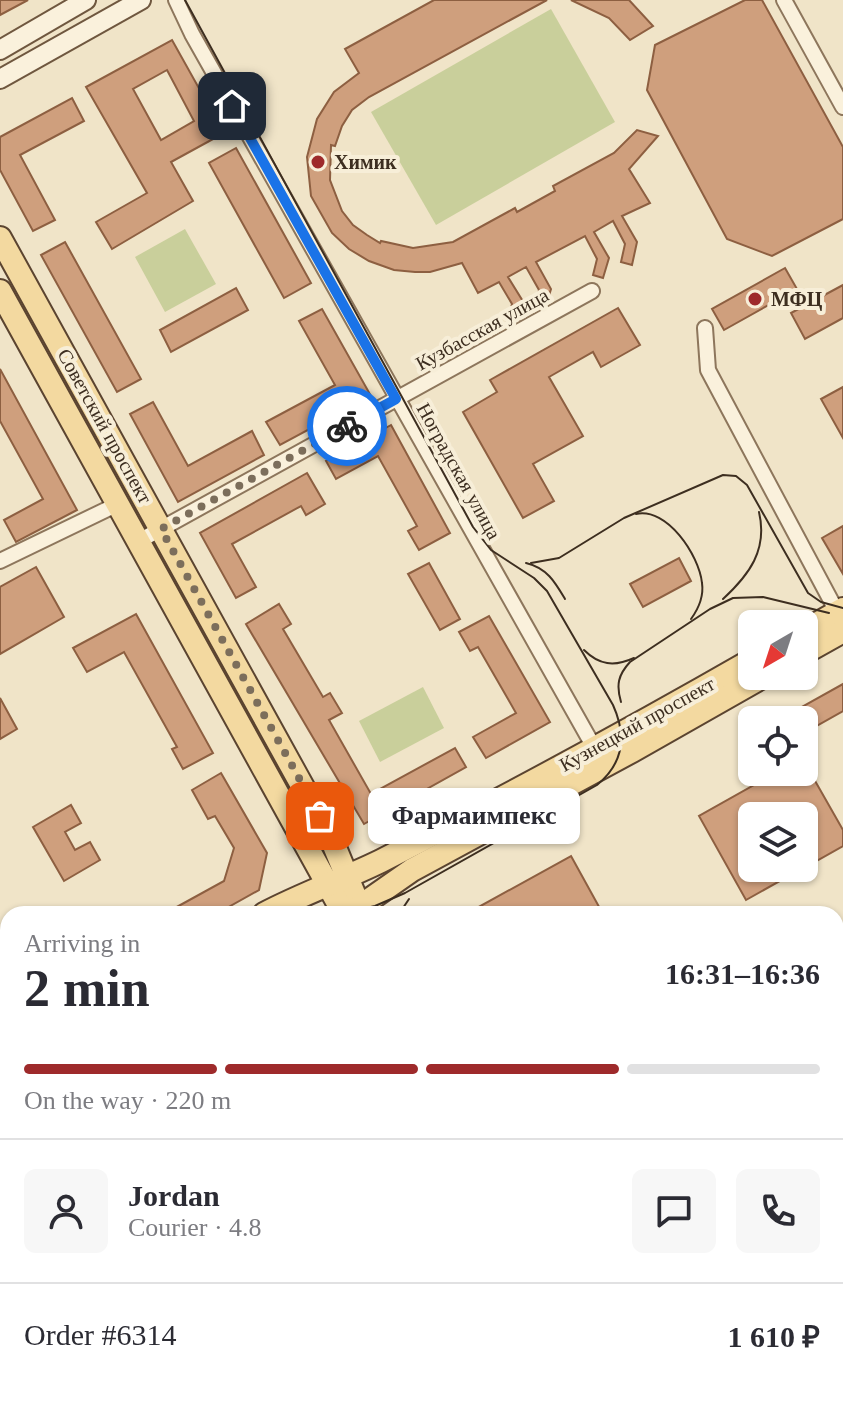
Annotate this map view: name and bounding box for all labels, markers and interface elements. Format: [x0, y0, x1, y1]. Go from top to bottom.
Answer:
pin [198, 72, 266, 140]
icon: home [210, 84, 254, 128]
place label: Химик [334, 151, 397, 173]
marker: Химик [309, 153, 327, 171]
street label: Кузбасская улица [412, 283, 553, 375]
place label: МФЦ [771, 288, 823, 311]
marker: МФЦ [746, 290, 764, 308]
street label: Советский проспект [52, 345, 157, 508]
courier [307, 386, 387, 466]
street label: Ноградская улица [412, 399, 506, 544]
icon: bike [325, 404, 369, 448]
north arrow [738, 610, 818, 690]
map controls [738, 610, 818, 882]
street label: Кузнецкий проспект [556, 672, 719, 777]
button: locate [738, 706, 818, 786]
pin [286, 782, 354, 850]
callout: Фармаимпекс [368, 788, 580, 844]
icon: bag [298, 794, 342, 838]
text: Фармаимпекс [391, 801, 557, 830]
button: layers [738, 802, 818, 882]
text: Arriving in [24, 929, 140, 958]
text: 16:31–16:36 [665, 957, 820, 990]
text: 2 min [24, 960, 150, 1017]
text: On the way · 220 m [24, 1086, 231, 1115]
button: person [24, 1169, 108, 1253]
button: chat [632, 1169, 716, 1253]
button: phone [736, 1169, 820, 1253]
text: Jordan [128, 1179, 220, 1212]
text: Courier · 4.8 [128, 1213, 262, 1242]
text: Order #6314 [24, 1318, 176, 1351]
text: 1 610 ₽ [728, 1320, 820, 1353]

